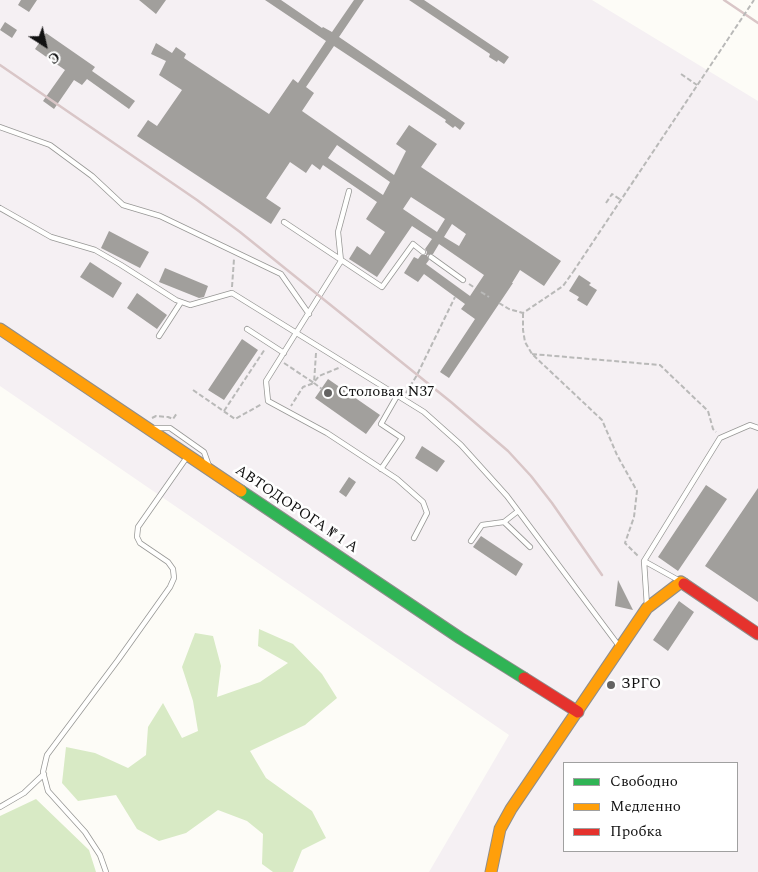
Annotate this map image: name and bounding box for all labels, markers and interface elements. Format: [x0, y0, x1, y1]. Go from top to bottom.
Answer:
north arrow [20, 20, 70, 70]
text: С [44, 46, 64, 69]
place label: Столовая N37 [338, 384, 434, 402]
marker: Столовая N37 [322, 387, 334, 399]
street label: АВТОДОРОГА № 1 А [231, 462, 361, 558]
place label: ЗРГО [621, 676, 661, 694]
marker: ЗРГО [605, 679, 617, 691]
legend [563, 762, 738, 852]
text: Свободно [610, 770, 678, 793]
text: Медленно [610, 795, 681, 818]
text: Пробка [610, 820, 662, 843]

